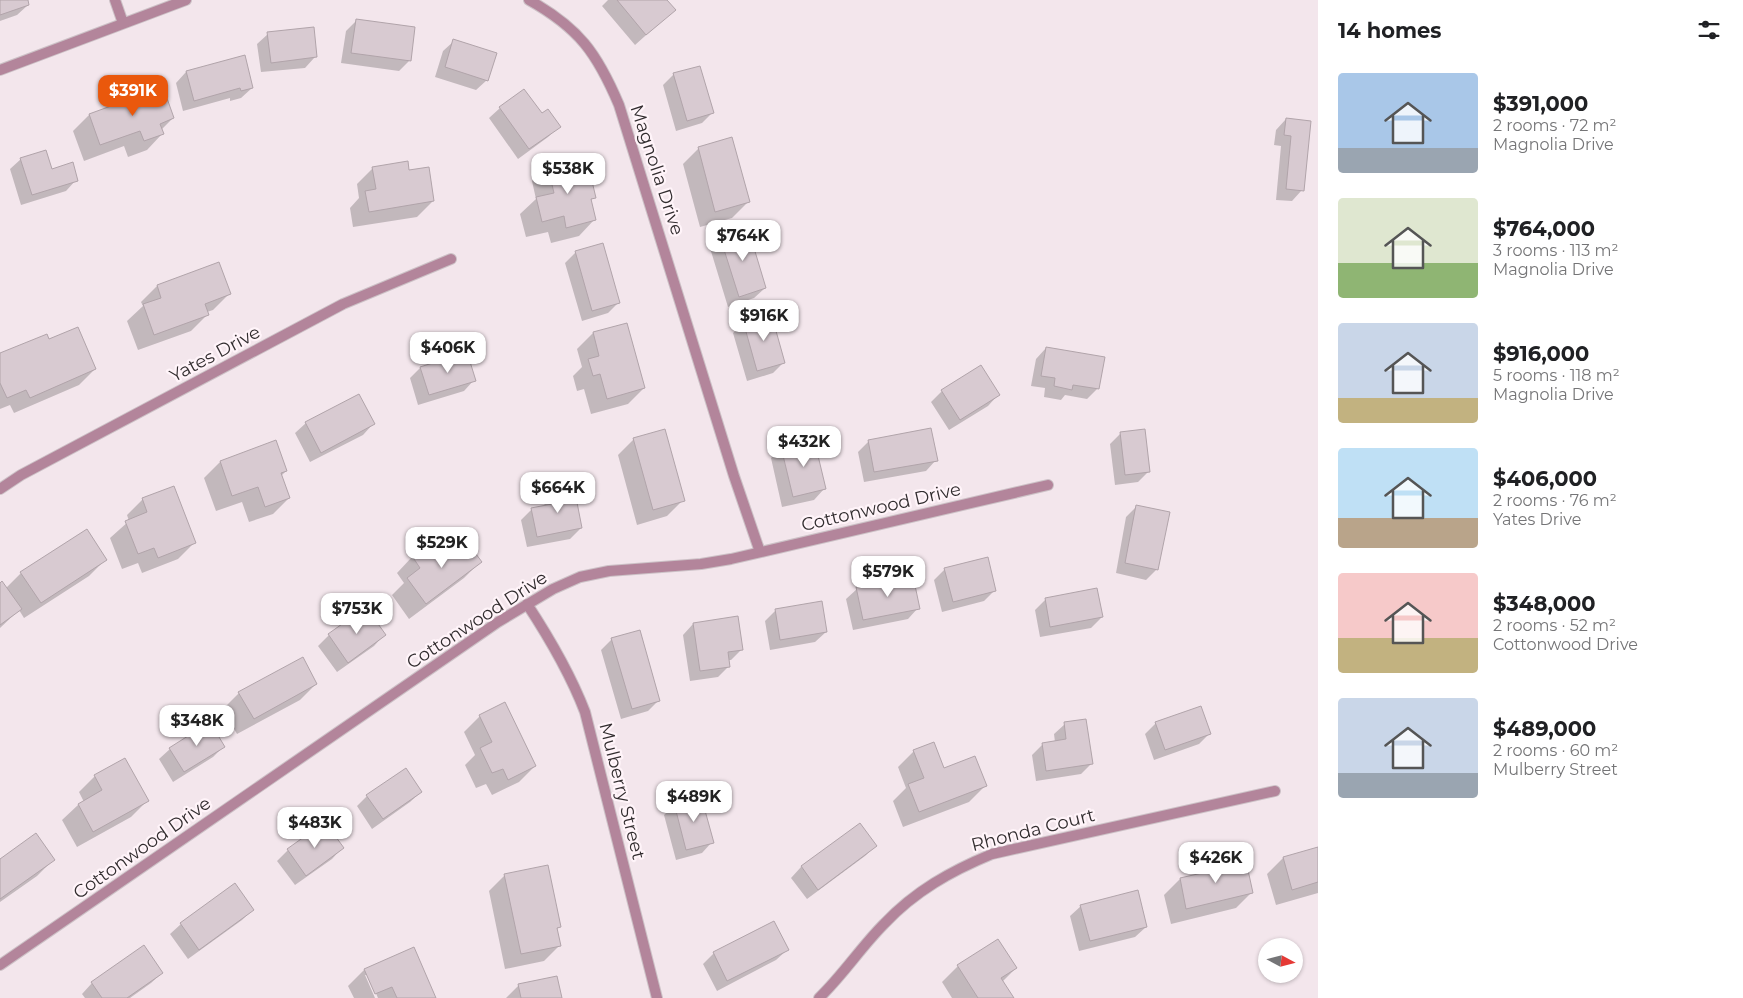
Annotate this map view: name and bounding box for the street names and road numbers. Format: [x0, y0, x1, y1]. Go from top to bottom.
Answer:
street label: Magnolia Drive [626, 102, 688, 238]
street label: Yates Drive [166, 321, 264, 387]
street label: Cottonwood Drive [799, 478, 963, 536]
street label: Cottonwood Drive [403, 566, 551, 674]
street label: Mulberry Street [594, 720, 650, 862]
street label: Cottonwood Drive [69, 792, 215, 904]
street label: Rhonda Court [969, 804, 1097, 856]

